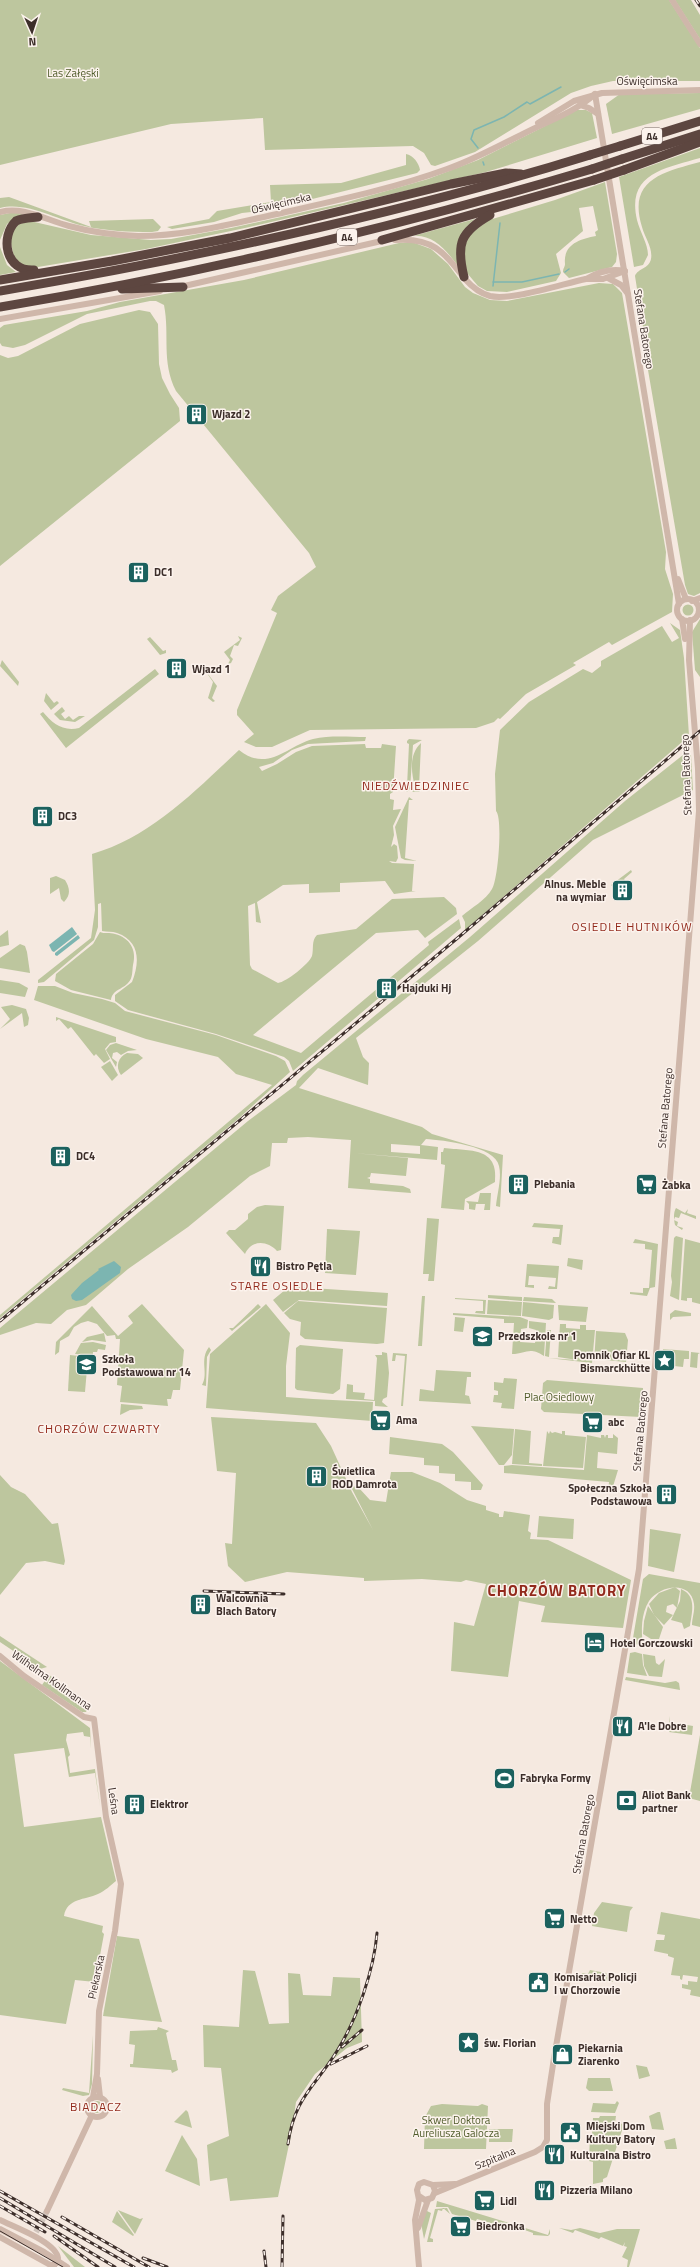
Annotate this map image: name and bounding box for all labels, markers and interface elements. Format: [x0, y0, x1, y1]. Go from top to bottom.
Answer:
north arrow [12, 12, 52, 52]
text: N [28, 34, 37, 50]
park label: Las Załęski [47, 65, 99, 81]
street label: Oświęcimska [617, 73, 678, 89]
road number: A4 [642, 128, 662, 144]
street label: Oświęcimska [250, 188, 313, 218]
road number: A4 [337, 229, 357, 245]
street label: Stefana Batorego [630, 288, 658, 370]
building icon: Wjazd 2 [183, 401, 209, 427]
place label: Wjazd 2 [212, 406, 250, 422]
building icon: DC1 [125, 559, 151, 585]
place label: DC1 [154, 564, 173, 580]
building icon: Wjazd 1 [164, 656, 190, 682]
place label: Wjazd 1 [192, 661, 230, 677]
street label: Stefana Batorego [677, 734, 695, 816]
district label: NIEDŹWIEDZINIEC [362, 776, 470, 795]
building icon: DC3 [29, 803, 55, 829]
place label: DC3 [58, 808, 77, 824]
place label: Alnus. Meble na wymiar [544, 876, 606, 905]
building icon: Alnus. Meble na wymiar [609, 877, 635, 903]
district label: OSIEDLE HUTNIKÓW [571, 917, 693, 936]
building icon: Hajduki Hj [373, 975, 399, 1001]
place label: Hajduki Hj [402, 980, 451, 996]
street label: Stefana Batorego [654, 1067, 677, 1149]
building icon: DC4 [47, 1143, 73, 1169]
place label: DC4 [76, 1148, 95, 1164]
building icon: Plebania [505, 1171, 531, 1197]
supermarket icon: Żabka [634, 1172, 660, 1198]
place label: Plebania [534, 1176, 576, 1192]
place label: Żabka [662, 1177, 691, 1193]
restaurant icon: Bistro Pętla [247, 1253, 273, 1279]
place label: Bistro Pętla [276, 1258, 332, 1274]
district label: STARE OSIEDLE [230, 1276, 324, 1295]
school or university icon: Przedszkole nr 1 [470, 1323, 496, 1349]
place label: Przedszkole nr 1 [498, 1328, 577, 1344]
place label: Pomnik Ofiar KL Bismarckhütte [574, 1347, 651, 1376]
place icon: Pomnik Ofiar KL Bismarckhütte [652, 1348, 678, 1374]
place label: Szkoła Podstawowa nr 14 [102, 1351, 191, 1380]
school or university icon: Szkoła Podstawowa nr 14 [73, 1352, 99, 1378]
park label: Plac Osiedlowy [524, 1389, 595, 1405]
street label: Stefana Batorego [629, 1390, 652, 1472]
supermarket icon: Ama [368, 1407, 394, 1433]
supermarket icon: abc [580, 1409, 606, 1435]
place label: Ama [396, 1412, 418, 1428]
place label: abc [608, 1414, 625, 1430]
district label: CHORZÓW CZWARTY [38, 1419, 161, 1438]
place label: Świetlica ROD Damrota [332, 1463, 397, 1492]
building icon: Świetlica ROD Damrota [303, 1464, 329, 1490]
place label: Społeczna Szkoła Podstawowa [568, 1480, 652, 1509]
building icon: Społeczna Szkoła Podstawowa [654, 1481, 680, 1507]
district label: CHORZÓW BATORY [488, 1579, 626, 1602]
place label: Walcownia Blach Batory [216, 1590, 277, 1619]
building icon: Walcownia Blach Batory [188, 1591, 214, 1617]
hotel icon: Hotel Gorczowski [581, 1630, 607, 1656]
place label: Hotel Gorczowski [610, 1635, 693, 1651]
street label: Wilhelma Kollmanna [9, 1646, 96, 1714]
restaurant icon: A'le Dobre [609, 1713, 635, 1739]
place label: A'le Dobre [638, 1718, 687, 1734]
sports icon: Fabryka Formy [492, 1765, 518, 1791]
place label: Fabryka Formy [520, 1770, 591, 1786]
street label: Leśna [104, 1786, 124, 1816]
place label: Aliot Bank partner [642, 1787, 691, 1816]
bank icon: Aliot Bank partner [614, 1788, 640, 1814]
building icon: Elektror [122, 1791, 148, 1817]
street label: Stefana Batorego [568, 1793, 598, 1875]
place label: Elektror [150, 1796, 188, 1812]
supermarket icon: Netto [541, 1906, 567, 1932]
place label: Netto [570, 1911, 597, 1927]
street label: Piekarska [84, 1953, 109, 2001]
place label: Komisariat Policji I w Chorzowie [554, 1969, 637, 1998]
public building icon: Komisariat Policji I w Chorzowie [526, 1970, 552, 1996]
place icon: św. Florian [456, 2030, 482, 2056]
place label: św. Florian [484, 2035, 536, 2051]
place label: Piekarnia Ziarenko [578, 2040, 623, 2069]
shop icon: Piekarnia Ziarenko [550, 2041, 576, 2067]
district label: BIADACZ [70, 2097, 122, 2116]
park label: Skwer Doktora Aureliusza Galocza [413, 2112, 500, 2141]
place label: Miejski Dom Kultury Batory [586, 2118, 656, 2147]
public building icon: Miejski Dom Kultury Batory [557, 2119, 583, 2145]
street label: Szpitalna [472, 2142, 518, 2173]
restaurant icon: Kulturalna Bistro [542, 2142, 568, 2168]
place label: Kulturalna Bistro [570, 2147, 651, 2163]
restaurant icon: Pizzeria Milano [531, 2177, 557, 2203]
place label: Pizzeria Milano [560, 2182, 633, 2198]
supermarket icon: Lidl [472, 2188, 498, 2214]
place label: Lidl [500, 2193, 517, 2209]
supermarket icon: Biedronka [448, 2213, 474, 2239]
place label: Biedronka [476, 2218, 525, 2234]

